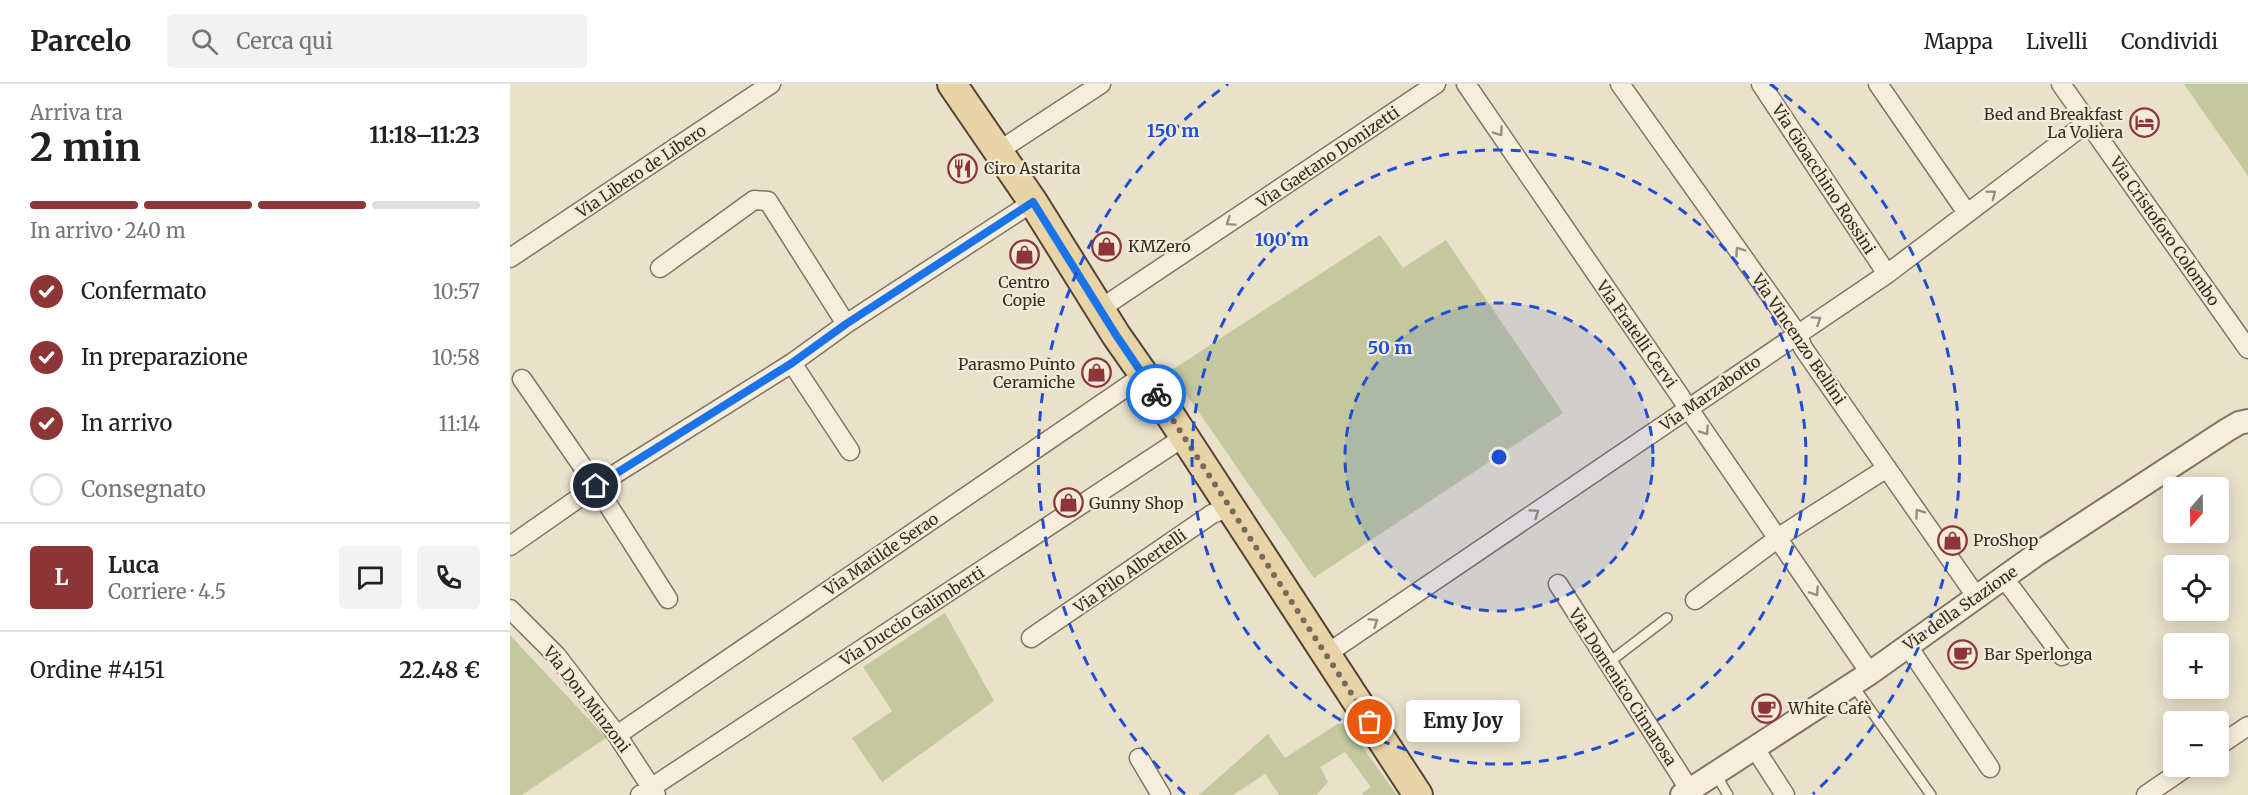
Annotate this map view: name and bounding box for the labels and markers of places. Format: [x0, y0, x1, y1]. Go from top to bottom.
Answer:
place label: Bed and Breakfast La Voliera [1984, 104, 2124, 142]
hotel icon: Bed and Breakfast La Voliera [2128, 107, 2160, 139]
restaurant icon: Ciro Astarita [947, 152, 979, 184]
place label: Ciro Astarita [984, 158, 1081, 178]
shop icon: KMZero [1091, 230, 1123, 262]
place label: KMZero [1128, 236, 1191, 256]
shop icon: Centro Copie [1008, 238, 1040, 270]
place label: Centro Copie [998, 272, 1050, 310]
place label: Parasmo Punto Ceramiche [958, 354, 1075, 392]
shop icon: Parasmo Punto Ceramiche [1080, 357, 1112, 389]
centre of rings [1489, 447, 1509, 467]
pin [570, 460, 621, 511]
shop icon: Gunny Shop [1052, 487, 1084, 519]
place label: Gunny Shop [1089, 493, 1184, 513]
shop icon: ProShop [1936, 524, 1968, 556]
place label: ProShop [1973, 530, 2038, 550]
cafe icon: Bar Sperlonga [1947, 638, 1979, 670]
place label: Bar Sperlonga [1984, 644, 2093, 664]
cafe icon: White Cafè [1751, 692, 1783, 724]
pin [1344, 696, 1395, 747]
place label: White Cafè [1787, 698, 1871, 718]
callout: Emy Joy [1406, 701, 1520, 743]

